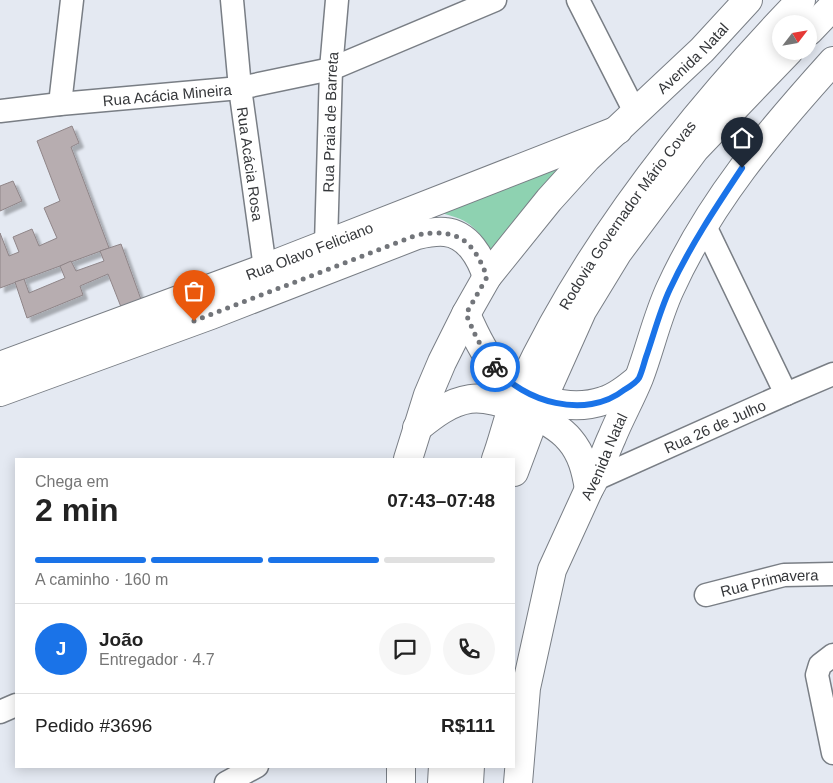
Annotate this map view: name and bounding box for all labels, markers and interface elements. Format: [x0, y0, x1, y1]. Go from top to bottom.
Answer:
north arrow [772, 15, 818, 60]
map controls [772, 15, 817, 60]
street label: Avenida Natal [653, 19, 731, 97]
street label: Rua Praia de Barreta [319, 50, 341, 193]
street label: Rua Acácia Mineira [102, 80, 233, 109]
street label: Rua Acácia Rosa [234, 106, 267, 223]
street label: Rodovia Governador Mário Covas [555, 117, 699, 312]
pin [721, 117, 763, 168]
icon: home [728, 124, 756, 152]
street label: Rua Olavo Feliciano [243, 218, 375, 283]
pin [173, 270, 215, 321]
icon: bag [180, 277, 208, 305]
courier [470, 342, 520, 392]
icon: bike [481, 353, 509, 381]
street label: Rua 26 de Julho [661, 396, 768, 456]
street label: Avenida Natal [577, 410, 630, 502]
text: Chega em [35, 473, 109, 490]
text: 07:43–07:48 [387, 490, 495, 511]
text: 2 min [35, 492, 119, 528]
street label: Rua Primavera [718, 566, 819, 600]
text: A caminho · 160 m [35, 571, 168, 588]
button: chat [379, 623, 431, 675]
button: phone [443, 623, 495, 675]
text: João [99, 629, 143, 650]
text: J [56, 638, 66, 659]
text: Entregador · 4.7 [99, 651, 215, 668]
text: Pedido #3696 [35, 715, 152, 736]
text: R$111 [441, 715, 495, 736]

